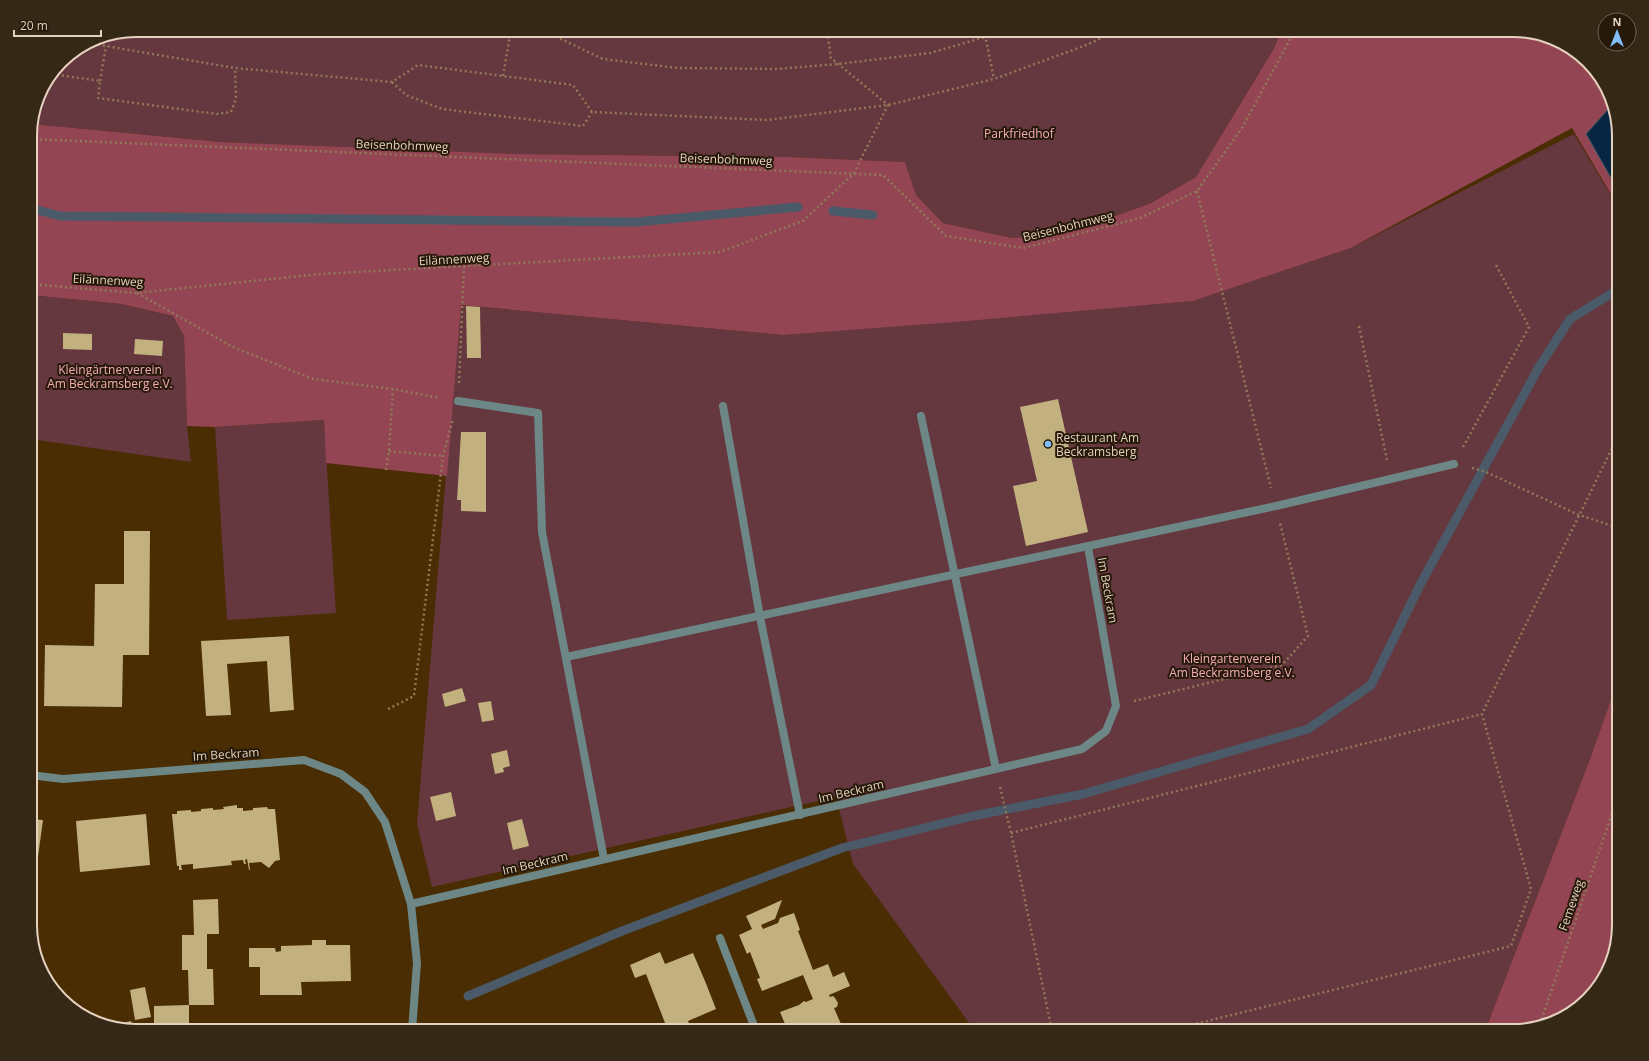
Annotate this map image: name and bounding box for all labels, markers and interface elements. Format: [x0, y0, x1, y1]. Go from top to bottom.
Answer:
scale bar [14, 12, 101, 38]
north arrow [1597, 12, 1637, 52]
text: N [1613, 14, 1621, 29]
text: 20 m [20, 17, 48, 34]
park label: Parkfriedhof [984, 125, 1055, 142]
street label: Beisenbohmweg [355, 135, 449, 155]
street label: Beisenbohmweg [679, 149, 773, 169]
street label: Beisenbohmweg [1021, 206, 1116, 245]
street label: Eilännenweg [418, 249, 490, 269]
street label: Eilännenweg [72, 270, 144, 290]
park label: Kleingärtnerverein Am Beckramsberg e.V. [47, 361, 173, 392]
place label: Restaurant Am Beckramsberg [1056, 429, 1139, 460]
marker: Restaurant Am Beckramsberg [1043, 439, 1053, 449]
street label: Im Beckram [1094, 556, 1122, 624]
park label: Kleingartenverein Am Beckramsberg e.V. [1169, 650, 1295, 681]
street label: Im Beckram [192, 743, 260, 765]
street label: Im Beckram [817, 775, 885, 807]
street label: Im Beckram [501, 847, 569, 879]
street label: Femeweg [1554, 877, 1588, 933]

